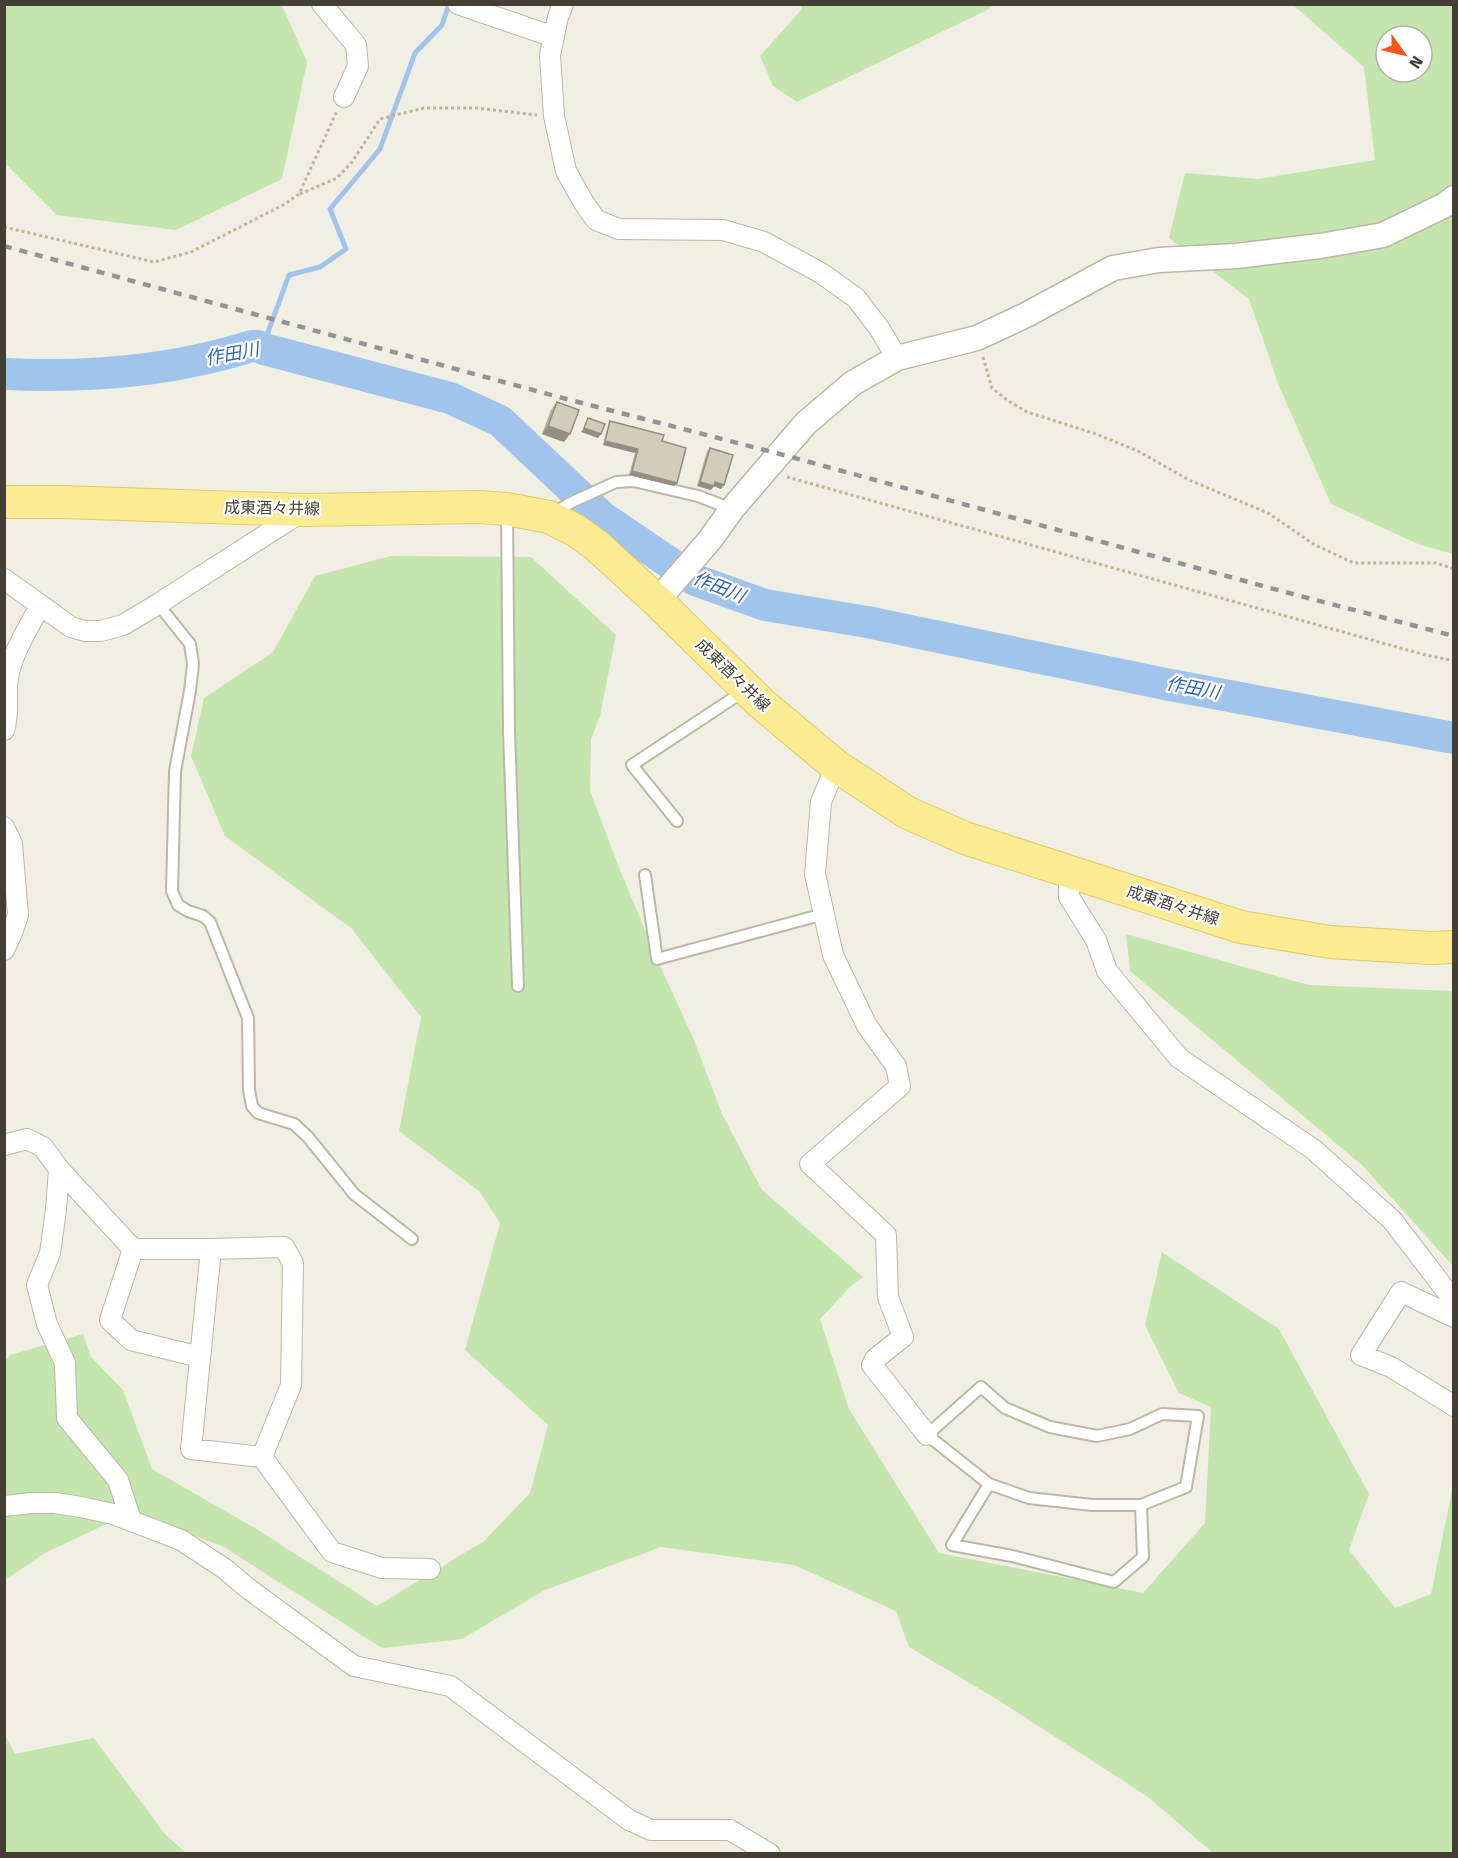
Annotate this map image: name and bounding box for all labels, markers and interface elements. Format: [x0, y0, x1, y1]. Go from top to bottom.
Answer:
north arrow [1374, 24, 1434, 84]
text: N [1405, 52, 1427, 72]
water label: 作田川 [204, 338, 262, 370]
street label: 成東酒々井線 [224, 498, 320, 518]
water label: 作田川 [690, 567, 750, 608]
street label: 成東酒々井線 [692, 635, 774, 715]
water label: 作田川 [1164, 672, 1224, 704]
street label: 成東酒々井線 [1124, 881, 1222, 929]

